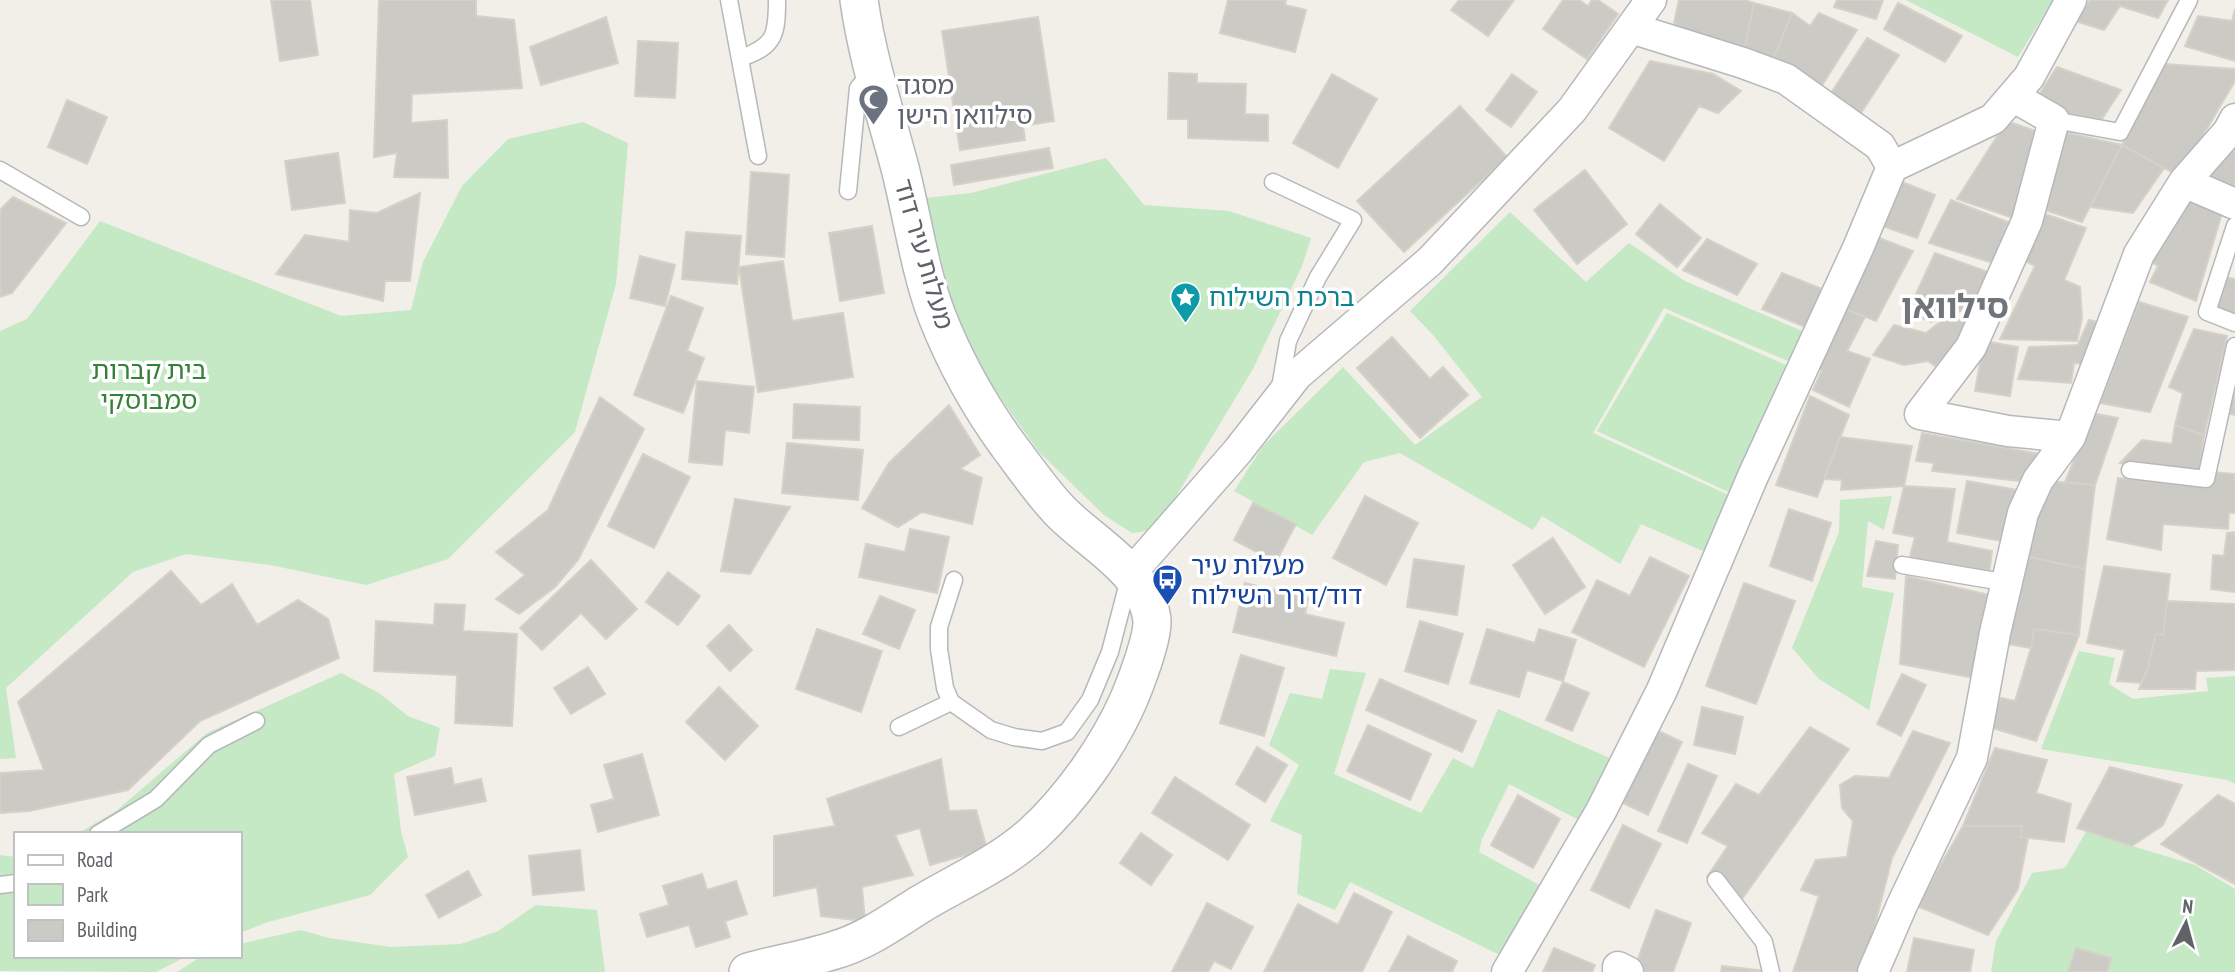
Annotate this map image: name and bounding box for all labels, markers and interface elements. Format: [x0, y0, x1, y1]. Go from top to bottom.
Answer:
place label: מסגד סילוואן הישן [897, 68, 1033, 131]
mosque icon: מסגד סילוואן הישן [857, 83, 891, 127]
street label: מעלות עיר דוד [887, 175, 962, 333]
place icon: ברכת השילוח [1169, 280, 1203, 324]
place label: ברכת השילוח [1209, 280, 1355, 313]
district label: סילוואן [1901, 284, 2009, 327]
park label: בית קברות סמבוסקי [91, 353, 207, 416]
place label: מעלות עיר דוד/דרך השילוח [1191, 548, 1362, 611]
bus stop icon: מעלות עיר דוד/דרך השילוח [1151, 563, 1185, 607]
legend [14, 832, 242, 958]
text: Road [77, 846, 113, 873]
text: Park [77, 881, 108, 908]
north arrow [2151, 888, 2221, 958]
text: N [2181, 894, 2194, 919]
text: Building [77, 916, 137, 943]

